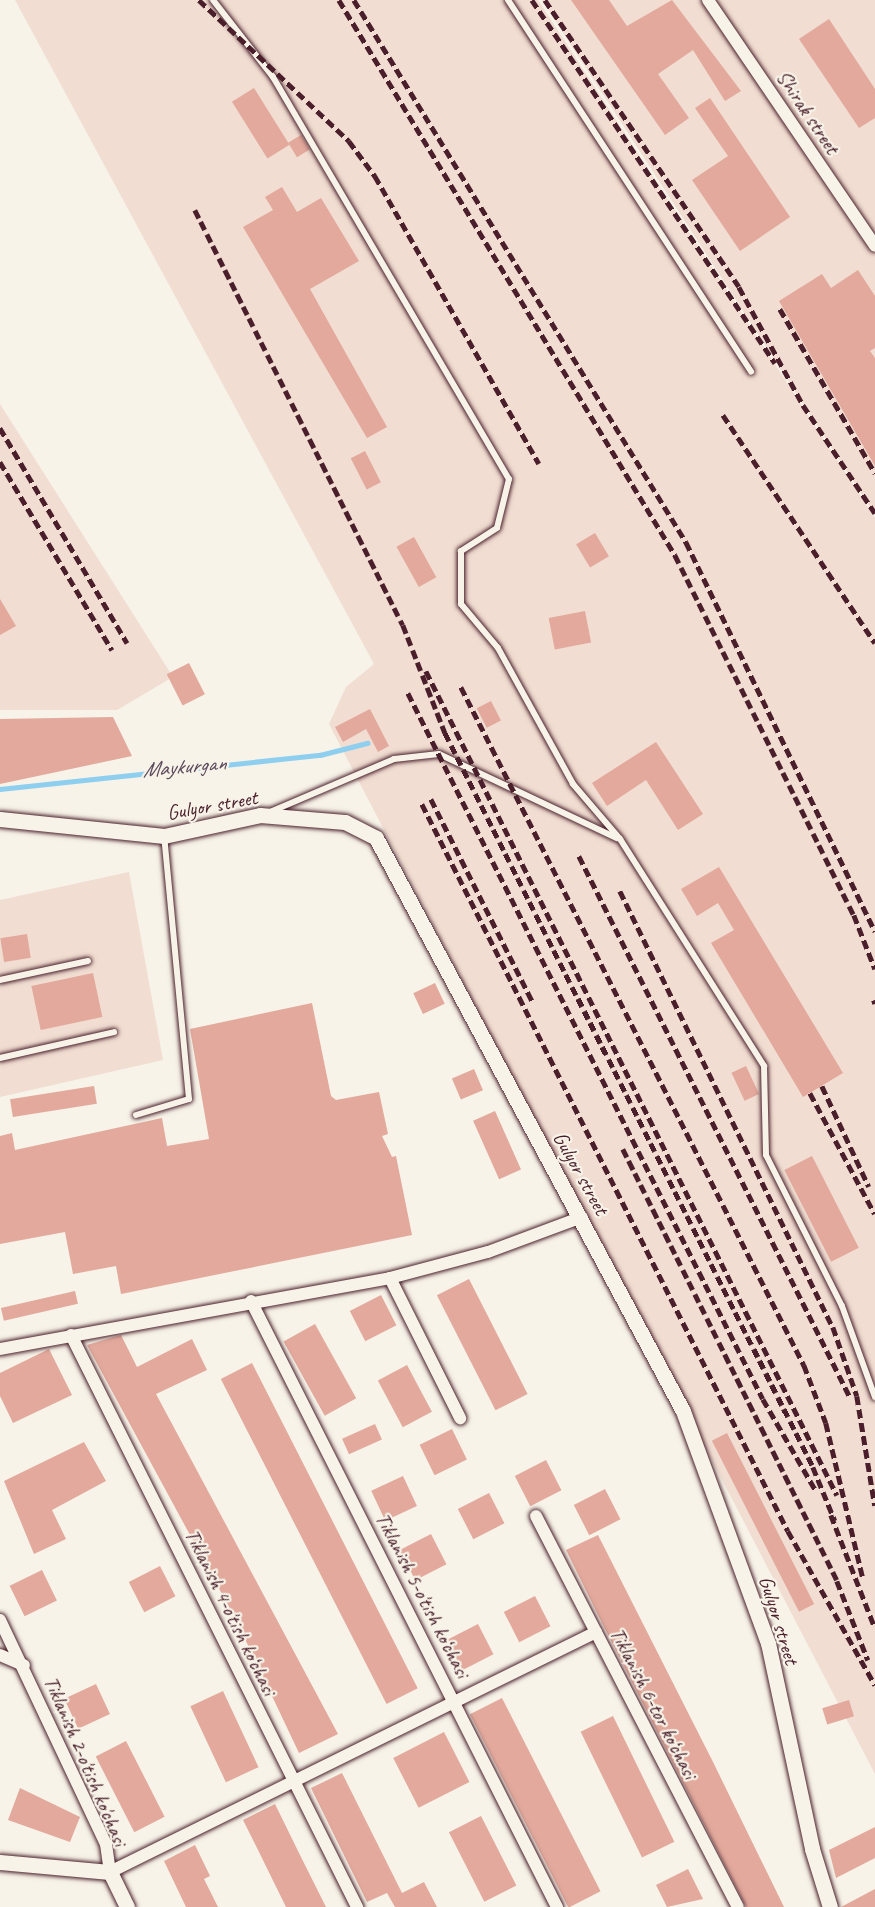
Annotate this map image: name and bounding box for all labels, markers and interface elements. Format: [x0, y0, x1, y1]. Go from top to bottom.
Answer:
street label: Shirak street [771, 65, 845, 159]
water label: Maykurgan [141, 750, 227, 784]
street label: Gulyor street [165, 785, 259, 825]
street label: Gulyor street [548, 1127, 614, 1219]
street label: Tiklanish 5-o'tish ko‘chasi [370, 1508, 476, 1682]
street label: Tiklanish 4-o'tish ko‘chasi [180, 1525, 282, 1699]
street label: Gulyor street [754, 1573, 804, 1667]
street label: Tiklanish 6-tor ko‘chasi [605, 1623, 703, 1783]
street label: Tiklanish 2-o'tish ko'chasi [39, 1672, 133, 1850]

